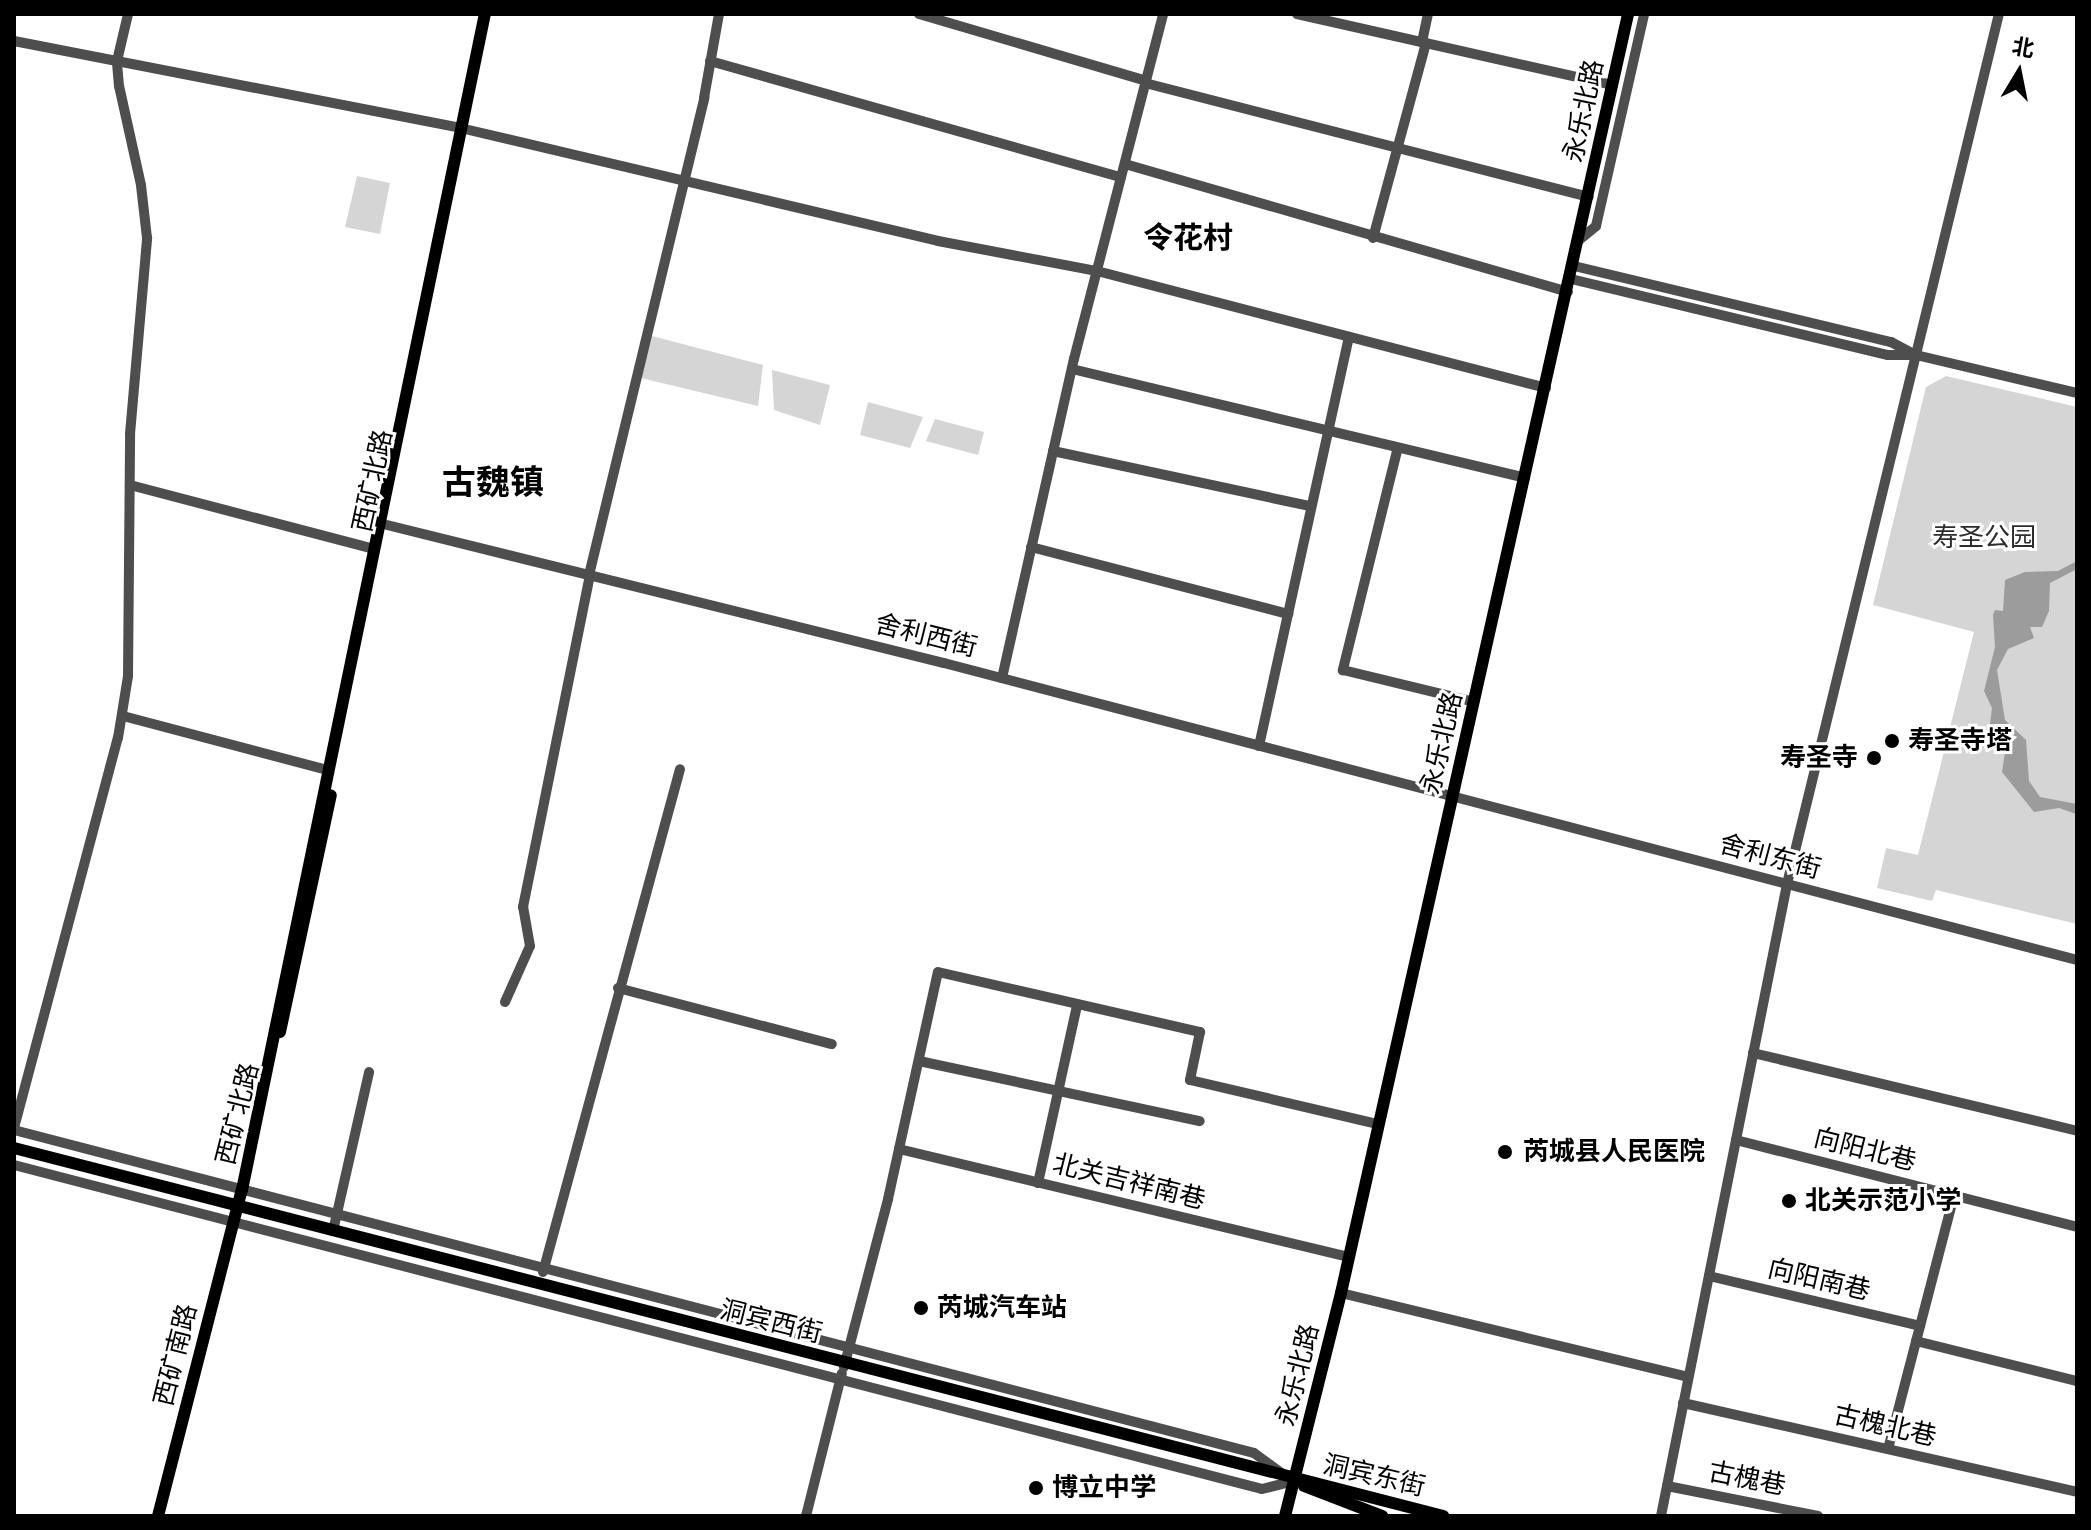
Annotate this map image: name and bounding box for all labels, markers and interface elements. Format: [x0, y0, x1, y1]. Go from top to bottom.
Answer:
north arrow [1979, 32, 2059, 112]
text: 北 [2010, 33, 2036, 63]
street label: 永乐北路 [1558, 57, 1610, 165]
district label: 令花村 [1143, 220, 1233, 256]
street label: 西矿北路 [347, 427, 399, 535]
district label: 古魏镇 [442, 463, 544, 503]
park label: 寿圣公园 [1932, 522, 2036, 554]
street label: 舍利西街 [872, 608, 980, 664]
street label: 永乐北路 [1415, 689, 1469, 797]
place label: 寿圣寺塔 [1908, 725, 2012, 757]
marker: 寿圣寺塔 [1883, 732, 1901, 750]
place label: 寿圣寺 [1780, 742, 1858, 774]
marker: 寿圣寺 [1865, 749, 1883, 767]
street label: 舍利东街 [1716, 828, 1824, 886]
street label: 西矿北路 [210, 1060, 266, 1168]
street label: 向阳北巷 [1811, 1122, 1919, 1178]
place label: 芮城县人民医院 [1523, 1136, 1705, 1168]
marker: 芮城县人民医院 [1494, 1141, 1516, 1163]
street label: 北关吉祥南巷 [1050, 1148, 1208, 1216]
place label: 北关示范小学 [1805, 1185, 1961, 1217]
marker: 北关示范小学 [1780, 1192, 1798, 1210]
street label: 向阳南巷 [1765, 1253, 1873, 1307]
place label: 芮城汽车站 [937, 1292, 1067, 1324]
street label: 洞宾西街 [717, 1294, 825, 1350]
marker: 芮城汽车站 [912, 1299, 930, 1317]
street label: 西矿南路 [148, 1301, 204, 1409]
street label: 永乐北路 [1270, 1321, 1326, 1429]
street label: 古槐北巷 [1831, 1399, 1939, 1453]
street label: 洞宾东街 [1320, 1449, 1428, 1503]
street label: 古槐巷 [1706, 1456, 1788, 1502]
place label: 博立中学 [1052, 1472, 1156, 1504]
marker: 博立中学 [1027, 1479, 1045, 1497]

